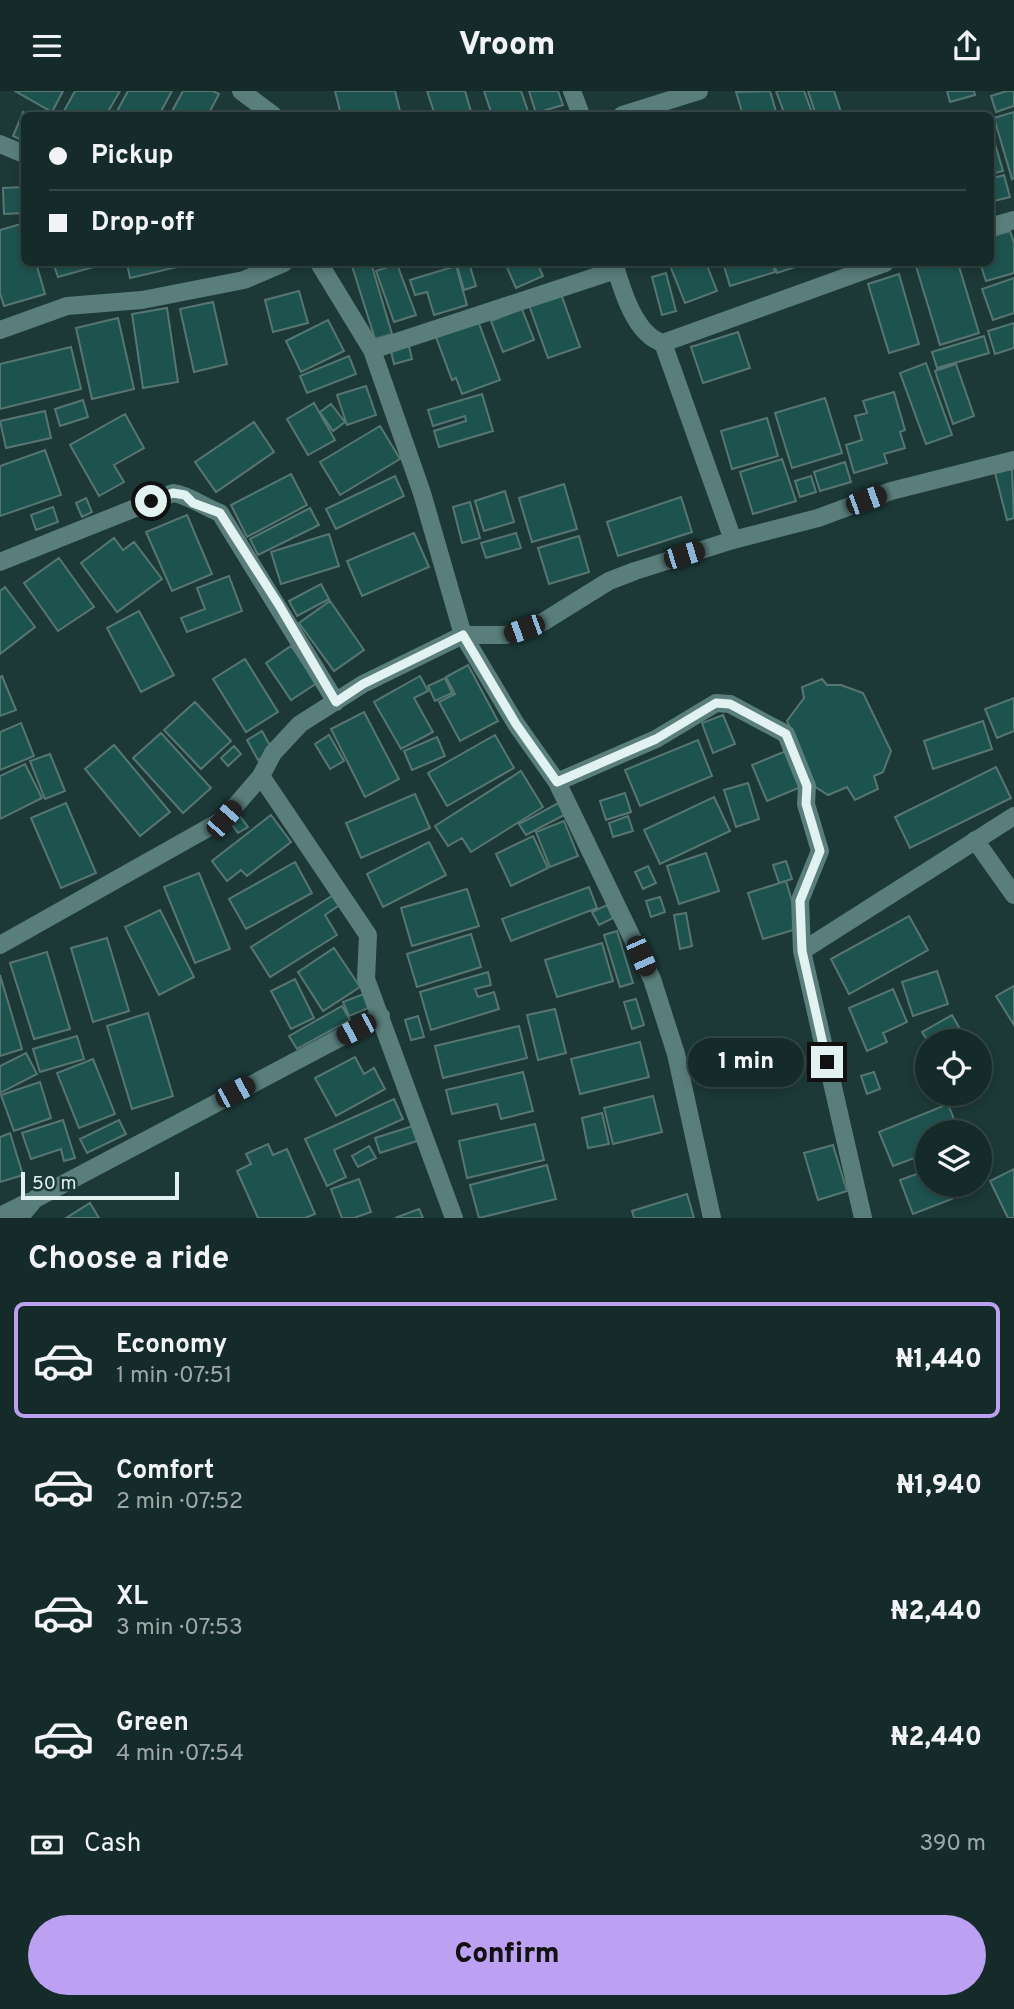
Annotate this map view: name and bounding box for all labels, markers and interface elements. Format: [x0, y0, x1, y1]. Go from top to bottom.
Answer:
text: Vroom [459, 26, 555, 66]
icon: menu [28, 27, 66, 65]
icon: share [948, 27, 986, 65]
text: Pickup [91, 140, 174, 173]
text: Drop-off [91, 207, 194, 240]
car [843, 483, 890, 517]
route start [135, 485, 167, 517]
car [661, 539, 708, 571]
car [501, 612, 548, 646]
car [203, 796, 246, 842]
car [623, 933, 660, 979]
car [333, 1010, 380, 1048]
map controls [915, 1029, 992, 1197]
button: locate [915, 1029, 992, 1106]
callout: 1 min [687, 1037, 802, 1087]
route end [811, 1046, 843, 1078]
text: 1 min [718, 1048, 774, 1077]
car [212, 1073, 259, 1111]
button: layers [915, 1120, 992, 1197]
scale bar [21, 1169, 178, 1201]
text: 50 m [32, 1172, 77, 1196]
text: Choose a ride [28, 1240, 229, 1280]
icon: car [32, 1329, 95, 1392]
text: Economy [116, 1329, 227, 1362]
text: ₦1,440 [896, 1344, 982, 1377]
text: 1 min · 07:51 [116, 1362, 232, 1391]
icon: car [32, 1455, 95, 1518]
text: Comfort [116, 1455, 214, 1488]
text: ₦1,940 [896, 1470, 982, 1503]
text: 2 min · 07:52 [116, 1488, 243, 1517]
icon: car [32, 1581, 95, 1644]
text: XL [116, 1581, 148, 1614]
text: ₦2,440 [891, 1596, 982, 1629]
text: 3 min · 07:53 [116, 1614, 243, 1643]
icon: car [32, 1707, 95, 1770]
text: Green [116, 1707, 189, 1740]
text: ₦2,440 [891, 1722, 982, 1755]
text: 4 min · 07:54 [116, 1740, 244, 1769]
icon: cash [28, 1826, 66, 1864]
text: Cash [84, 1828, 141, 1861]
text: 390 m [919, 1830, 986, 1859]
button: Confirm [28, 1915, 986, 1995]

